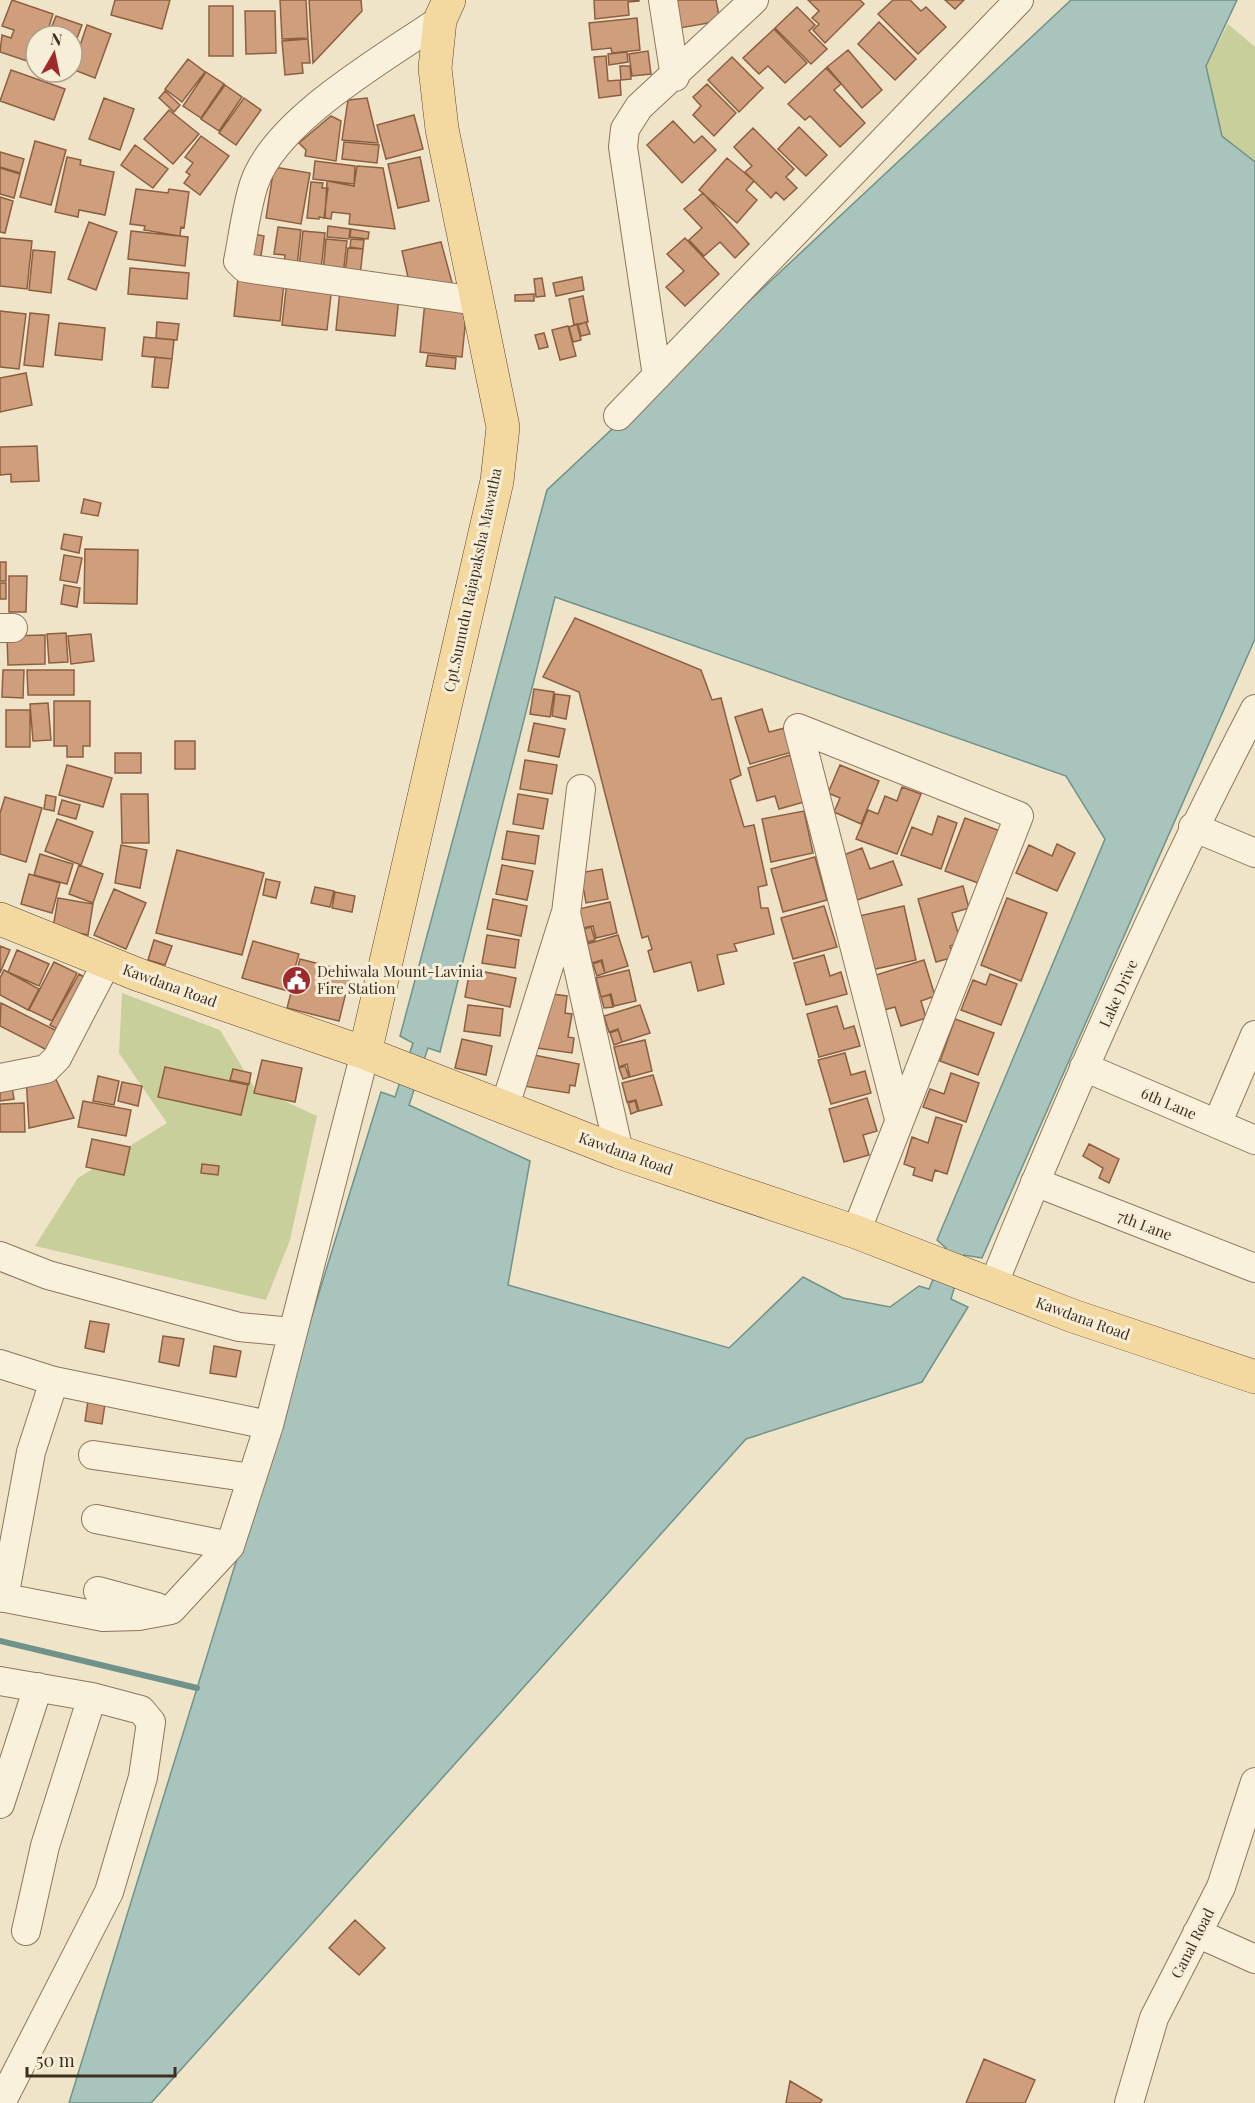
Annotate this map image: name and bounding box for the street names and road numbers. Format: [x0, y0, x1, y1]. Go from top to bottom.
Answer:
street label: Cpt.Sumudu Rajapaksha Mawatha [438, 466, 506, 694]
street label: Lake Drive [1094, 956, 1142, 1030]
street label: Kawdana Road [120, 959, 220, 1011]
street label: 6th Lane [1138, 1082, 1200, 1124]
street label: Kawdana Road [576, 1127, 676, 1179]
street label: 7th Lane [1115, 1205, 1175, 1245]
street label: Kawdana Road [1033, 1292, 1133, 1344]
street label: Canal Road [1166, 1904, 1218, 1982]

